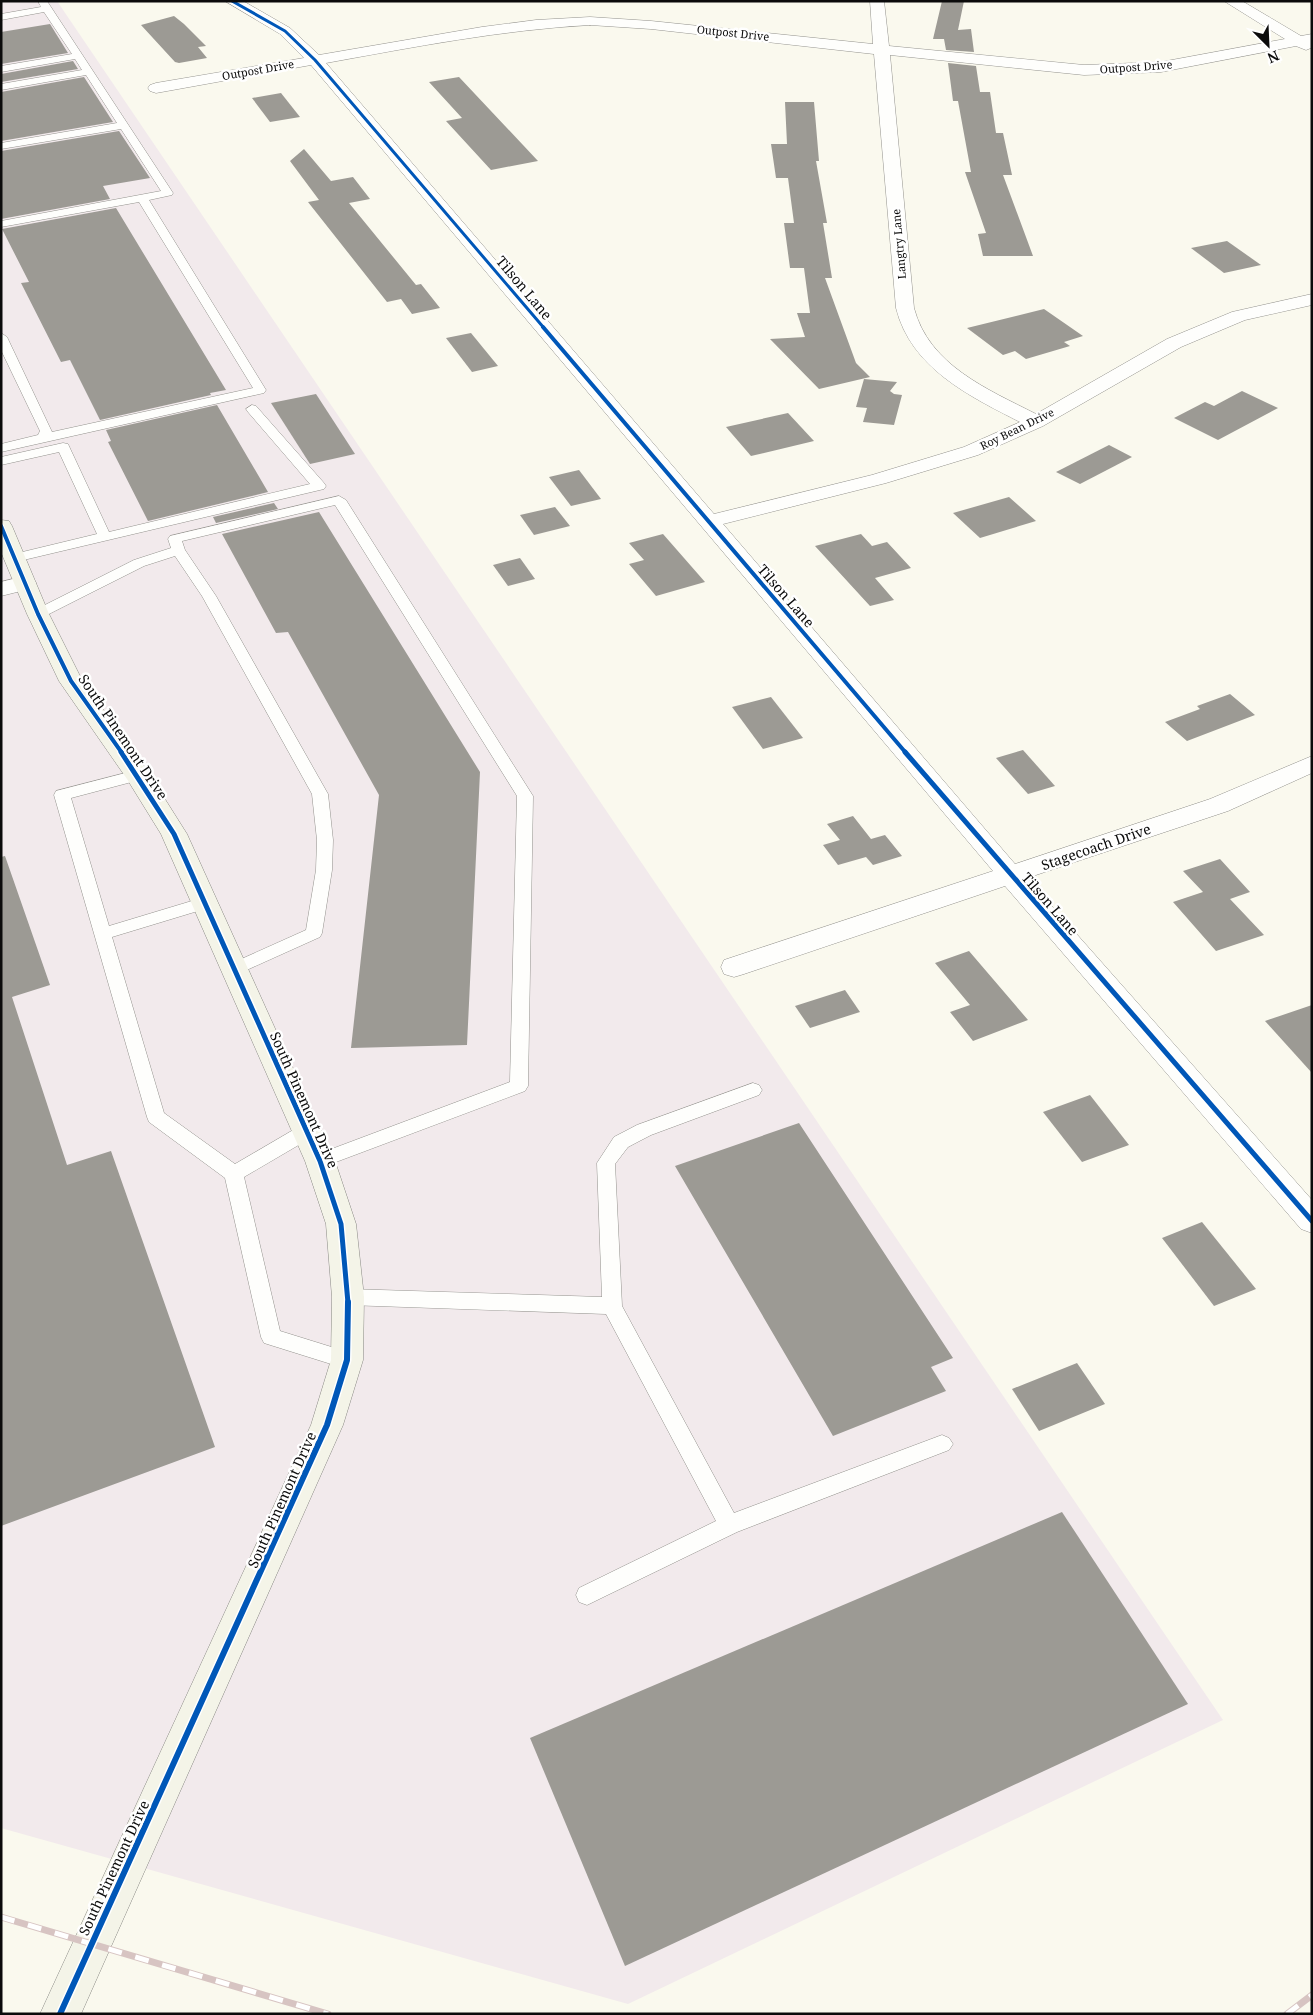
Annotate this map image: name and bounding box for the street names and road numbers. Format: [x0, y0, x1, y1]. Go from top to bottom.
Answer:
street label: Outpost Drive [696, 21, 770, 44]
street label: Outpost Drive [221, 56, 295, 83]
street label: Outpost Drive [1099, 56, 1173, 77]
street label: Langtry Lane [888, 208, 909, 280]
street label: Tilson Lane [492, 252, 557, 324]
street label: Roy Bean Drive [977, 404, 1056, 453]
street label: Tilson Lane [754, 560, 819, 631]
street label: South Pinemont Drive [74, 670, 172, 803]
street label: Stagecoach Drive [1039, 819, 1153, 874]
street label: Tilson Lane [1018, 868, 1083, 939]
street label: South Pinemont Drive [266, 1029, 343, 1171]
street label: South Pinemont Drive [243, 1429, 320, 1571]
street label: South Pinemont Drive [74, 1797, 153, 1939]

